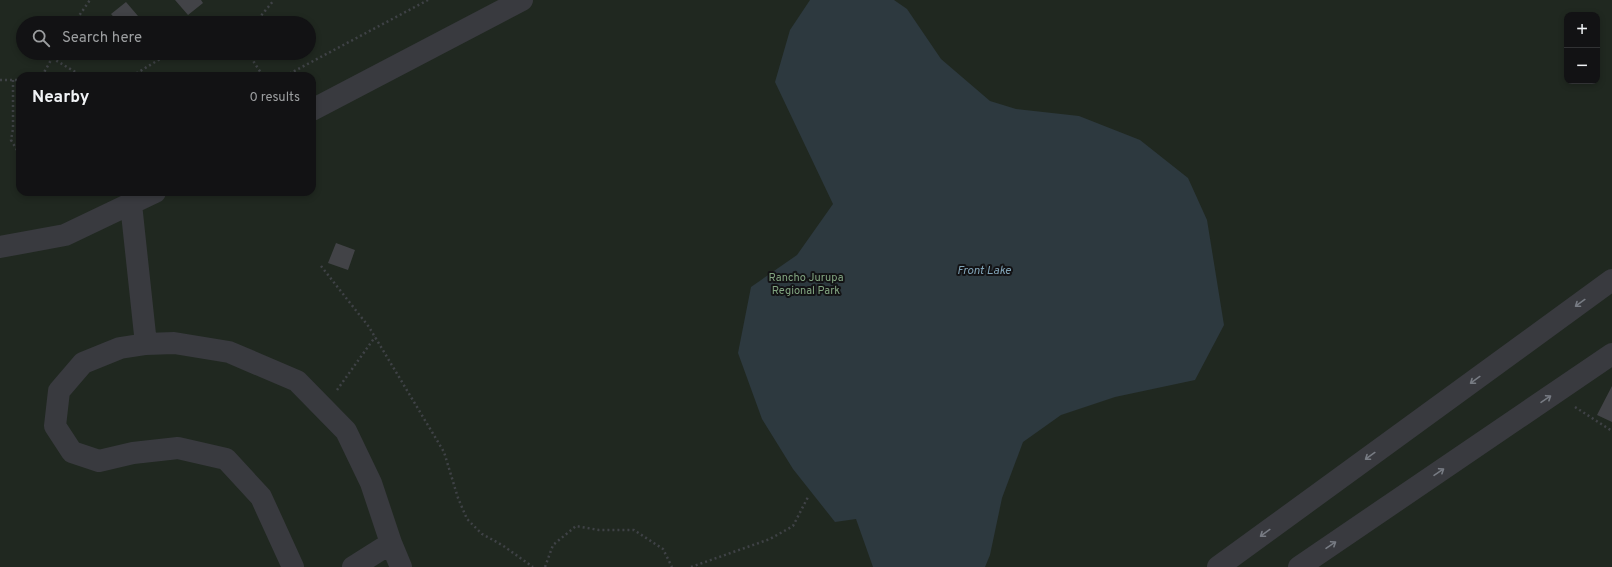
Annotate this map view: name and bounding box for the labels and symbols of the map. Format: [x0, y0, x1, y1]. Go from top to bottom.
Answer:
water label: Front Lake [957, 263, 1012, 279]
park label: Rancho Jurupa Regional Park [769, 271, 844, 298]
one-way arrow [1575, 299, 1586, 307]
one-way arrow [1470, 375, 1481, 384]
one-way arrow [1540, 395, 1551, 403]
one-way arrow [1365, 452, 1376, 460]
one-way arrow [1433, 468, 1444, 476]
one-way arrow [1260, 528, 1271, 537]
one-way arrow [1325, 541, 1336, 549]

